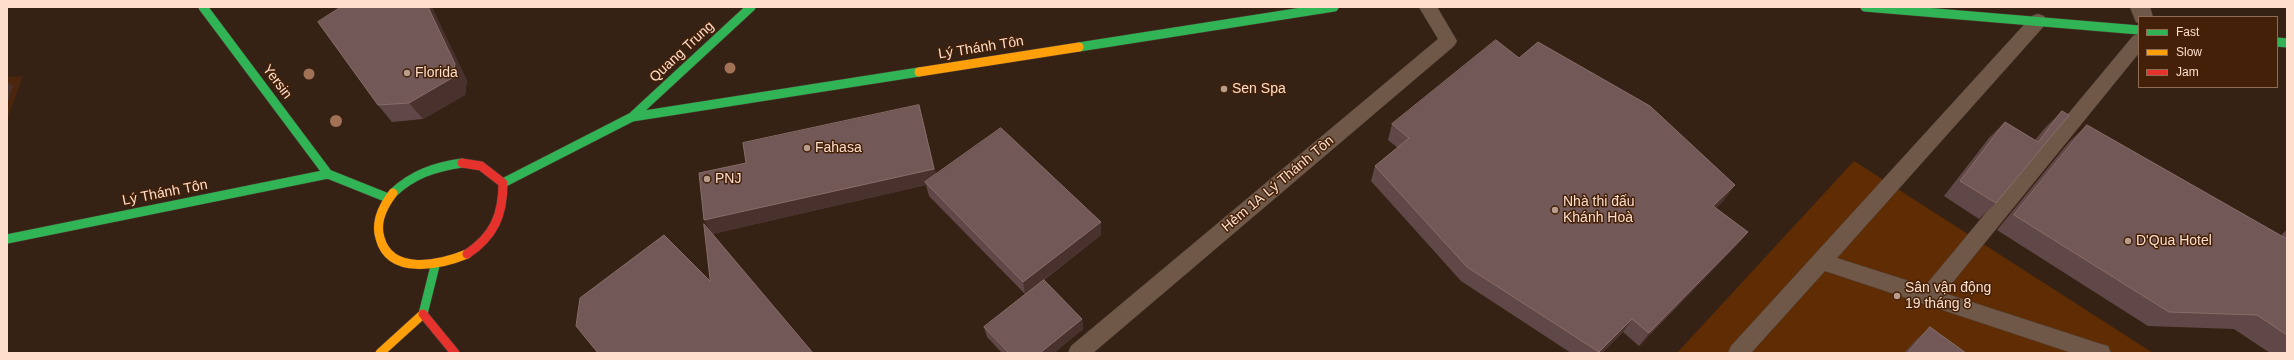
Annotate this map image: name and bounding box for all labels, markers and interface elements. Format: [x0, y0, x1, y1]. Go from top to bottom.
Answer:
legend [2138, 16, 2278, 88]
street label: Quang Trung [646, 18, 718, 86]
text: Fast [2176, 25, 2199, 39]
street label: Lý Thánh Tôn [937, 33, 1025, 63]
text: Slow [2176, 45, 2202, 59]
street label: Yersin [259, 62, 295, 102]
place label: Florida [415, 65, 458, 81]
text: Jam [2176, 65, 2199, 79]
marker: Florida [402, 68, 412, 78]
place label: Sen Spa [1232, 81, 1286, 97]
marker: Sen Spa [1219, 84, 1229, 94]
street label: Hẻm 1A Lý Thánh Tôn [1219, 132, 1337, 236]
place label: Fahasa [815, 140, 862, 156]
marker: Fahasa [802, 143, 812, 153]
place label: PNJ [715, 171, 741, 187]
marker: PNJ [702, 174, 712, 184]
street label: Lý Thánh Tôn [121, 177, 209, 209]
place label: Nhà thi đấu Khánh Hoà [1563, 194, 1635, 226]
marker: Nhà thi đấu Khánh Hoà [1550, 205, 1560, 215]
place label: D'Qua Hotel [2136, 233, 2212, 249]
marker: D'Qua Hotel [2123, 236, 2133, 246]
place label: Sân vận động 19 tháng 8 [1905, 280, 1991, 312]
marker: Sân vận động 19 tháng 8 [1892, 291, 1902, 301]

